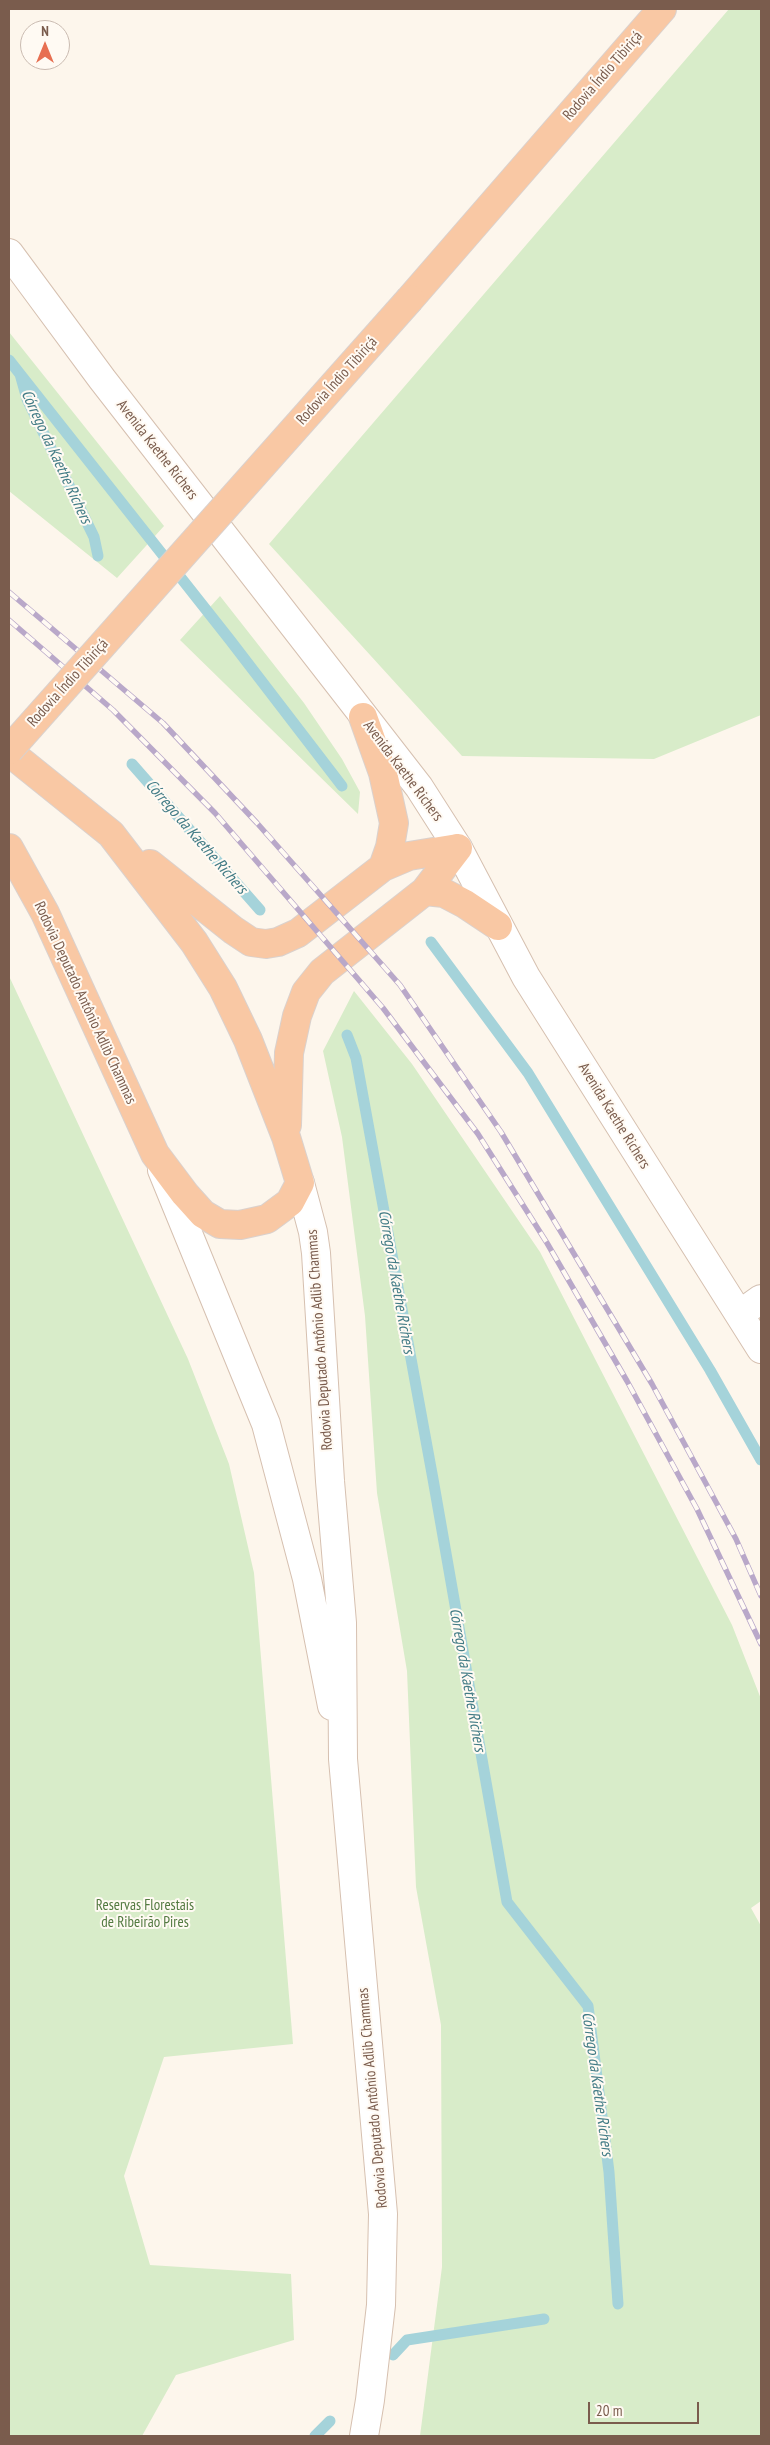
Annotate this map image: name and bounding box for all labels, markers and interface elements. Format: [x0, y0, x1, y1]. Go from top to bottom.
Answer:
north arrow [20, 20, 70, 70]
text: N [41, 22, 49, 40]
street label: Rodovia Índio Tibiriçá [559, 28, 647, 124]
street label: Rodovia Índio Tibiriçá [293, 333, 381, 429]
water label: Córrego da Kaethe Richers [17, 387, 95, 527]
street label: Avenida Kaethe Richers [113, 397, 201, 503]
street label: Rodovia Índio Tibiriçá [24, 635, 112, 731]
street label: Avenida Kaethe Richers [359, 717, 447, 825]
water label: Córrego da Kaethe Richers [141, 776, 251, 898]
street label: Rodovia Deputado Antônio Adlib Chammas [30, 899, 140, 1107]
street label: Avenida Kaethe Richers [574, 1060, 654, 1172]
water label: Córrego da Kaethe Richers [374, 1209, 418, 1355]
street label: Rodovia Deputado Antônio Adlib Chammas [303, 1229, 337, 1451]
water label: Córrego da Kaethe Richers [445, 1607, 489, 1753]
park label: Reservas Florestais de Ribeirão Pires [96, 1897, 194, 1932]
street label: Rodovia Deputado Antônio Adlib Chammas [354, 1987, 392, 2209]
water label: Córrego da Kaethe Richers [577, 2011, 617, 2157]
scale bar [590, 2392, 701, 2424]
text: 20 m [596, 2401, 622, 2420]

